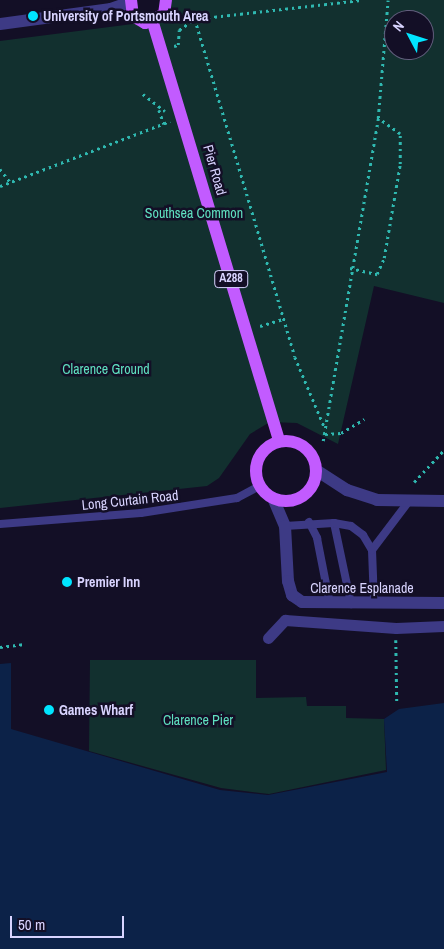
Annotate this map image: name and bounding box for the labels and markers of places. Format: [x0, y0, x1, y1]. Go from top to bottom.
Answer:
place label: University of Portsmouth Area [43, 8, 209, 24]
marker: University of Portsmouth Area [27, 10, 39, 22]
place label: Premier Inn [77, 574, 140, 590]
marker: Premier Inn [61, 576, 73, 588]
place label: Games Wharf [59, 702, 133, 718]
marker: Games Wharf [43, 704, 55, 716]

